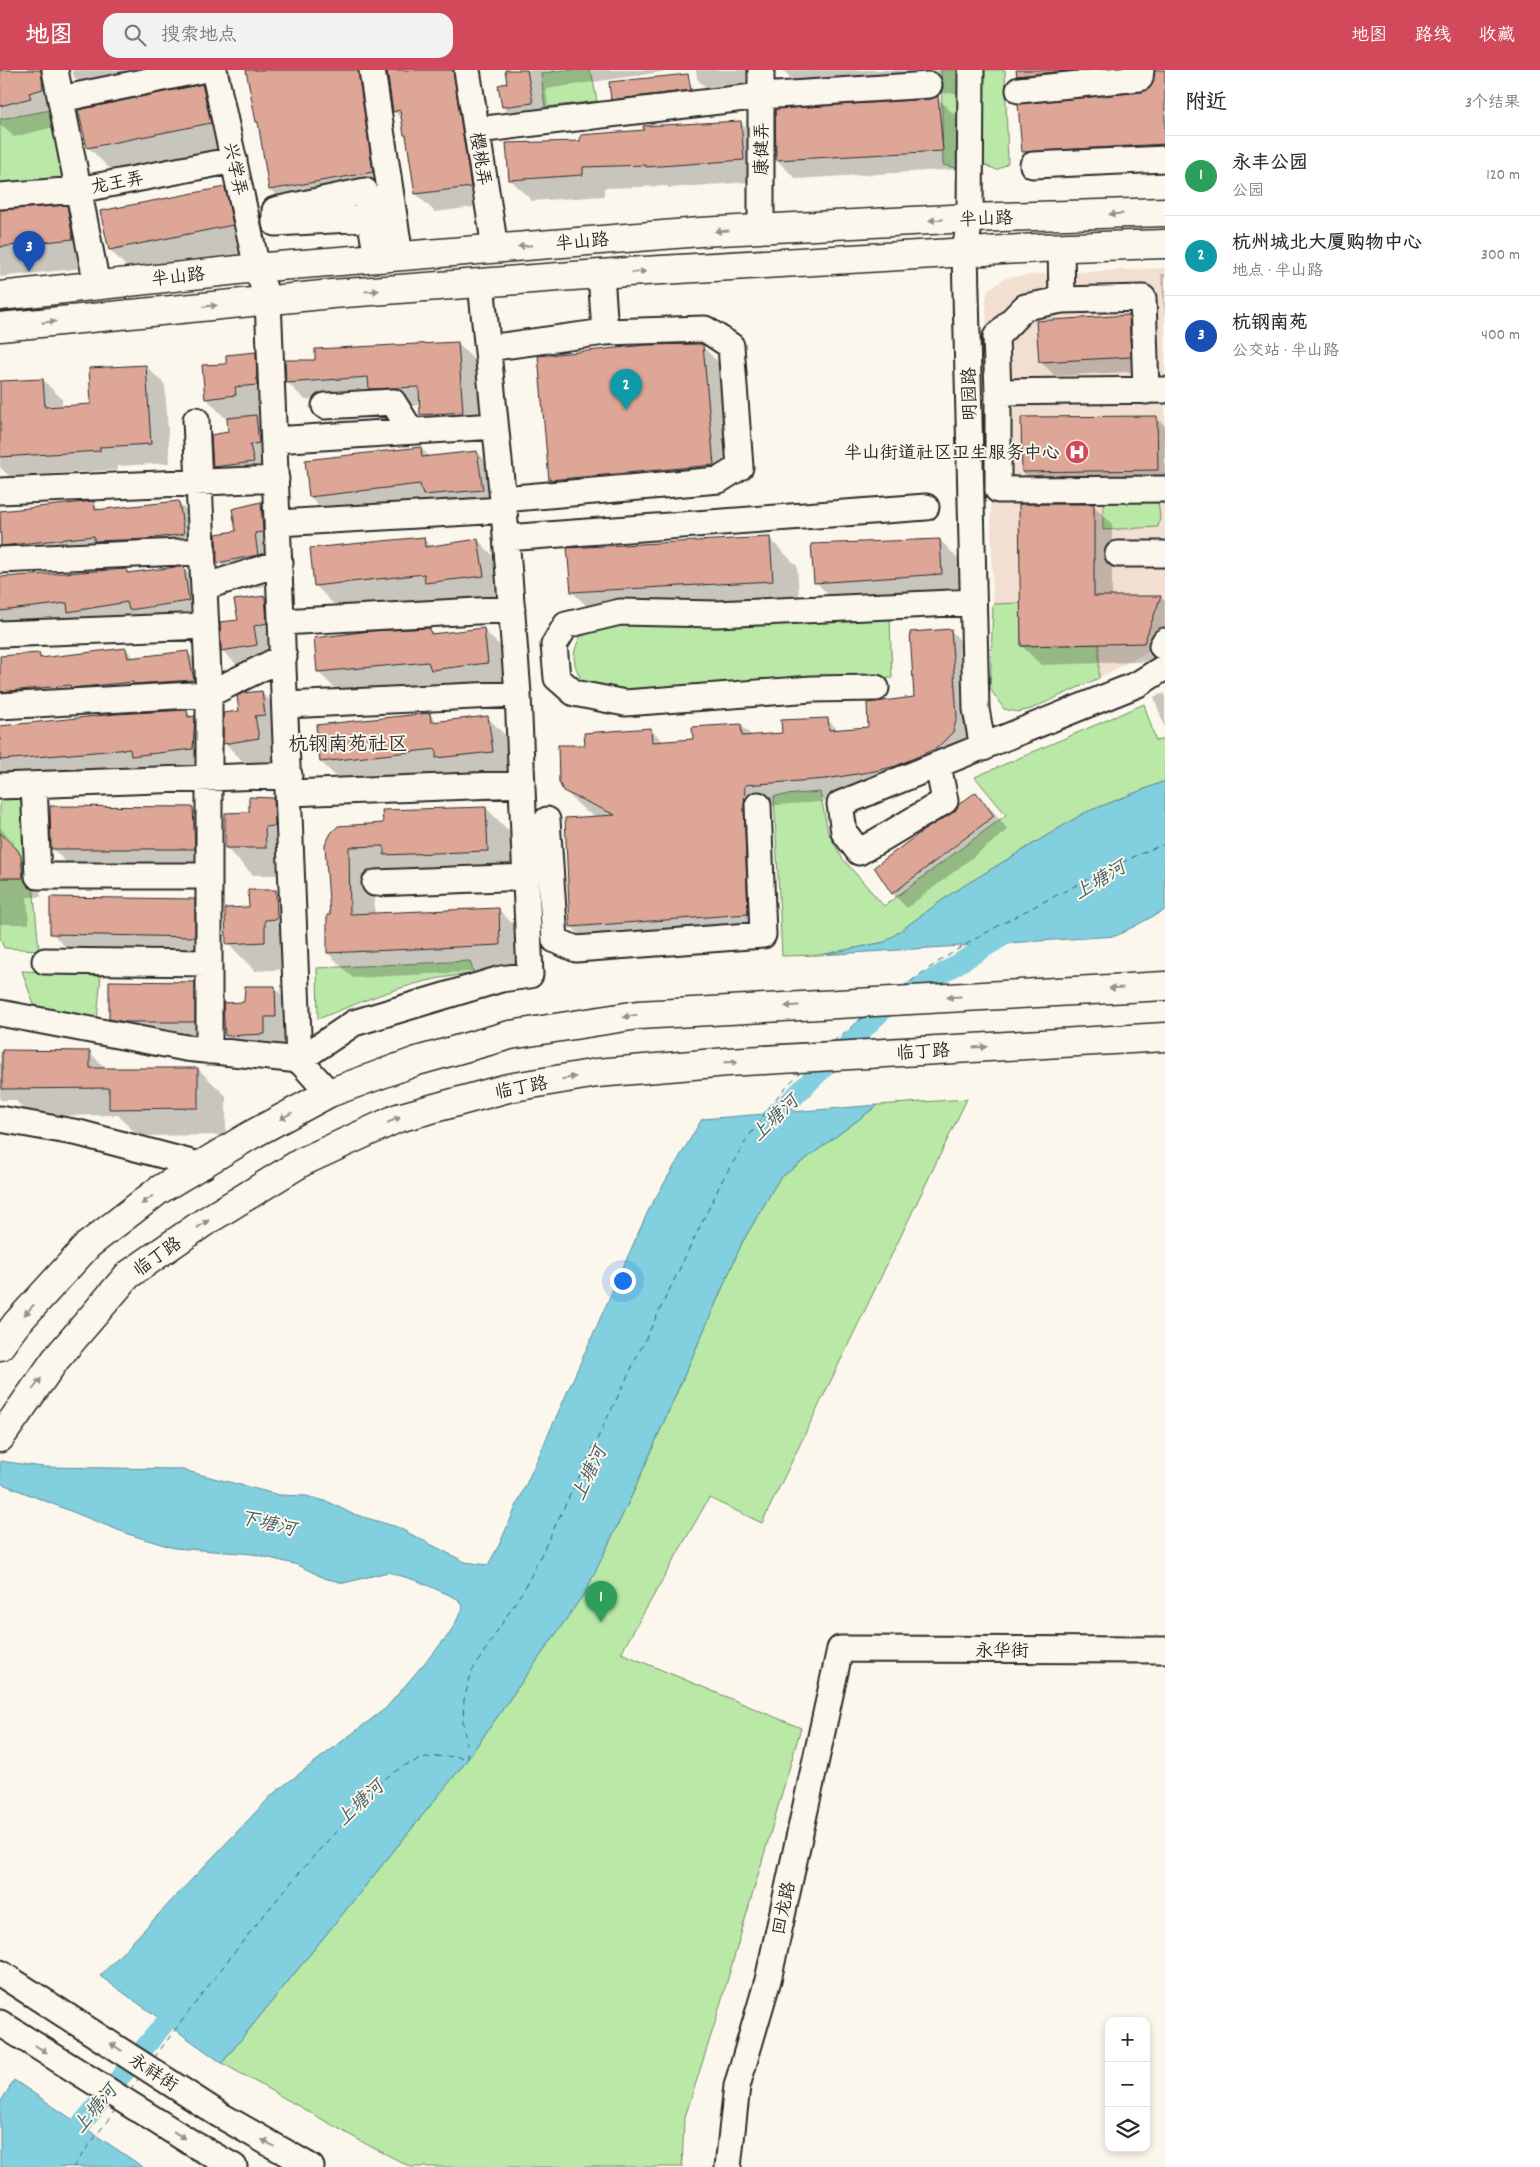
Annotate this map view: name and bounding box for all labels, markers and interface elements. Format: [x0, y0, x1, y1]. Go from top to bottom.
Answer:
search box [103, 13, 453, 58]
text: 地图 [25, 20, 73, 54]
icon: search [121, 21, 149, 49]
text: 搜索地点 [161, 23, 237, 50]
text: 地图 [1351, 24, 1387, 49]
text: 路线 [1415, 24, 1451, 49]
text: 收藏 [1479, 24, 1515, 49]
text: 附近 [1185, 89, 1227, 119]
text: 3个结果 [1465, 92, 1520, 115]
street label: 康健弄 [751, 122, 776, 176]
street label: 樱桃弄 [462, 131, 495, 188]
street label: 兴学弄 [216, 141, 251, 199]
text: 永丰公园 [1232, 151, 1308, 178]
text: 1 [1199, 164, 1203, 187]
text: 120 m [1486, 164, 1520, 187]
street label: 龙王弄 [89, 167, 146, 202]
text: 公园 [1232, 180, 1264, 203]
street label: 半山路 [959, 207, 1014, 234]
one-way arrow [1108, 210, 1124, 218]
one-way arrow [928, 216, 944, 224]
one-way arrow [713, 227, 729, 235]
street label: 半山路 [554, 229, 610, 258]
pin: 3 [13, 231, 45, 272]
text: 杭州城北大厦购物中心 [1232, 231, 1422, 258]
one-way arrow [516, 242, 532, 250]
text: 2 [1198, 244, 1205, 267]
text: 300 m [1481, 244, 1520, 267]
text: 地点 · 半山路 [1232, 260, 1323, 283]
street label: 半山路 [150, 263, 206, 294]
one-way arrow [631, 267, 647, 275]
one-way arrow [364, 286, 380, 294]
one-way arrow [202, 302, 218, 310]
text: 杭钢南苑 [1232, 311, 1308, 338]
one-way arrow [41, 318, 57, 326]
text: 3 [1197, 324, 1205, 347]
text: 400 m [1481, 324, 1520, 347]
text: 公交站 · 半山路 [1232, 340, 1339, 363]
street label: 明园路 [959, 367, 984, 421]
pin: 2 [610, 369, 642, 410]
hospital icon: 半山街道社区卫生服务中心 [1064, 439, 1090, 465]
place label: 半山街道社区卫生服务中心 [844, 442, 1060, 467]
district label: 杭钢南苑社区 [288, 732, 408, 760]
water label: 上塘河 [1069, 854, 1135, 908]
one-way arrow [1108, 985, 1124, 993]
one-way arrow [946, 994, 962, 1002]
one-way arrow [784, 1003, 800, 1011]
one-way arrow [621, 1012, 637, 1020]
street label: 临丁路 [896, 1040, 951, 1067]
one-way arrow [972, 1043, 988, 1051]
one-way arrow [723, 1058, 739, 1066]
street label: 临丁路 [493, 1072, 550, 1107]
one-way arrow [561, 1073, 577, 1081]
water label: 上塘河 [747, 1088, 808, 1149]
one-way arrow [279, 1112, 293, 1120]
one-way arrow [387, 1116, 402, 1124]
one-way arrow [141, 1194, 154, 1205]
one-way arrow [196, 1219, 209, 1229]
street label: 临丁路 [129, 1232, 188, 1284]
your location [610, 1268, 636, 1294]
one-way arrow [23, 1304, 35, 1316]
one-way arrow [32, 1378, 43, 1391]
water label: 上塘河 [567, 1440, 617, 1506]
water label: 下塘河 [236, 1506, 301, 1546]
pin: 1 [585, 1581, 617, 1622]
street label: 永华街 [975, 1640, 1029, 1665]
water label: 上塘河 [331, 1773, 394, 1834]
street label: 回龙路 [768, 1880, 803, 1938]
map controls [1105, 2017, 1150, 2152]
button: + [1105, 2017, 1150, 2062]
one-way arrow [109, 2043, 122, 2052]
one-way arrow [35, 2044, 48, 2054]
street label: 永祥街 [123, 2049, 182, 2099]
button: − [1105, 2062, 1150, 2107]
water label: 上塘河 [68, 2077, 127, 2141]
button: layers [1105, 2107, 1150, 2152]
one-way arrow [172, 2130, 186, 2140]
one-way arrow [262, 2138, 275, 2147]

